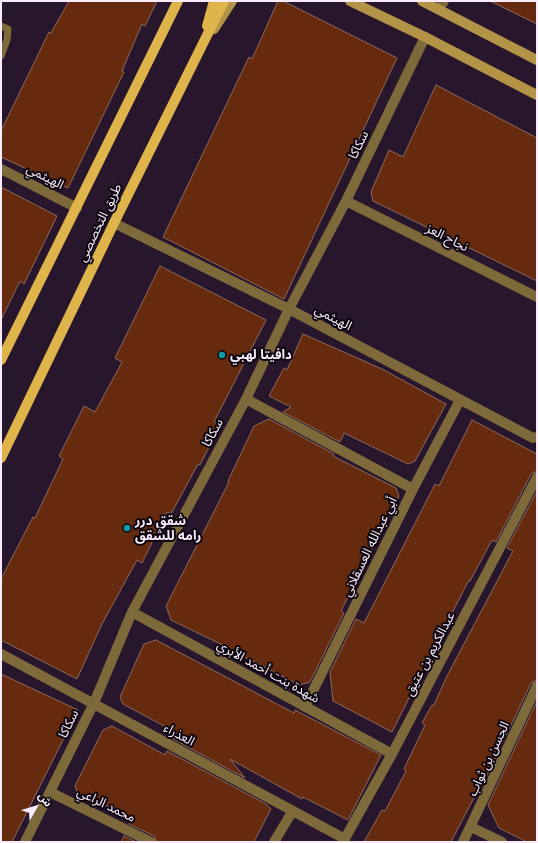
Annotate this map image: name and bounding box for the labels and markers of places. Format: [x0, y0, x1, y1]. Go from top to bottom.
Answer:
place label: دافيتا لهبي [230, 347, 292, 363]
marker: دافيتا لهبي [217, 350, 227, 360]
place label: شقق درر رامه للشقق [135, 513, 201, 544]
marker: شقق درر رامه للشقق [122, 523, 132, 533]

